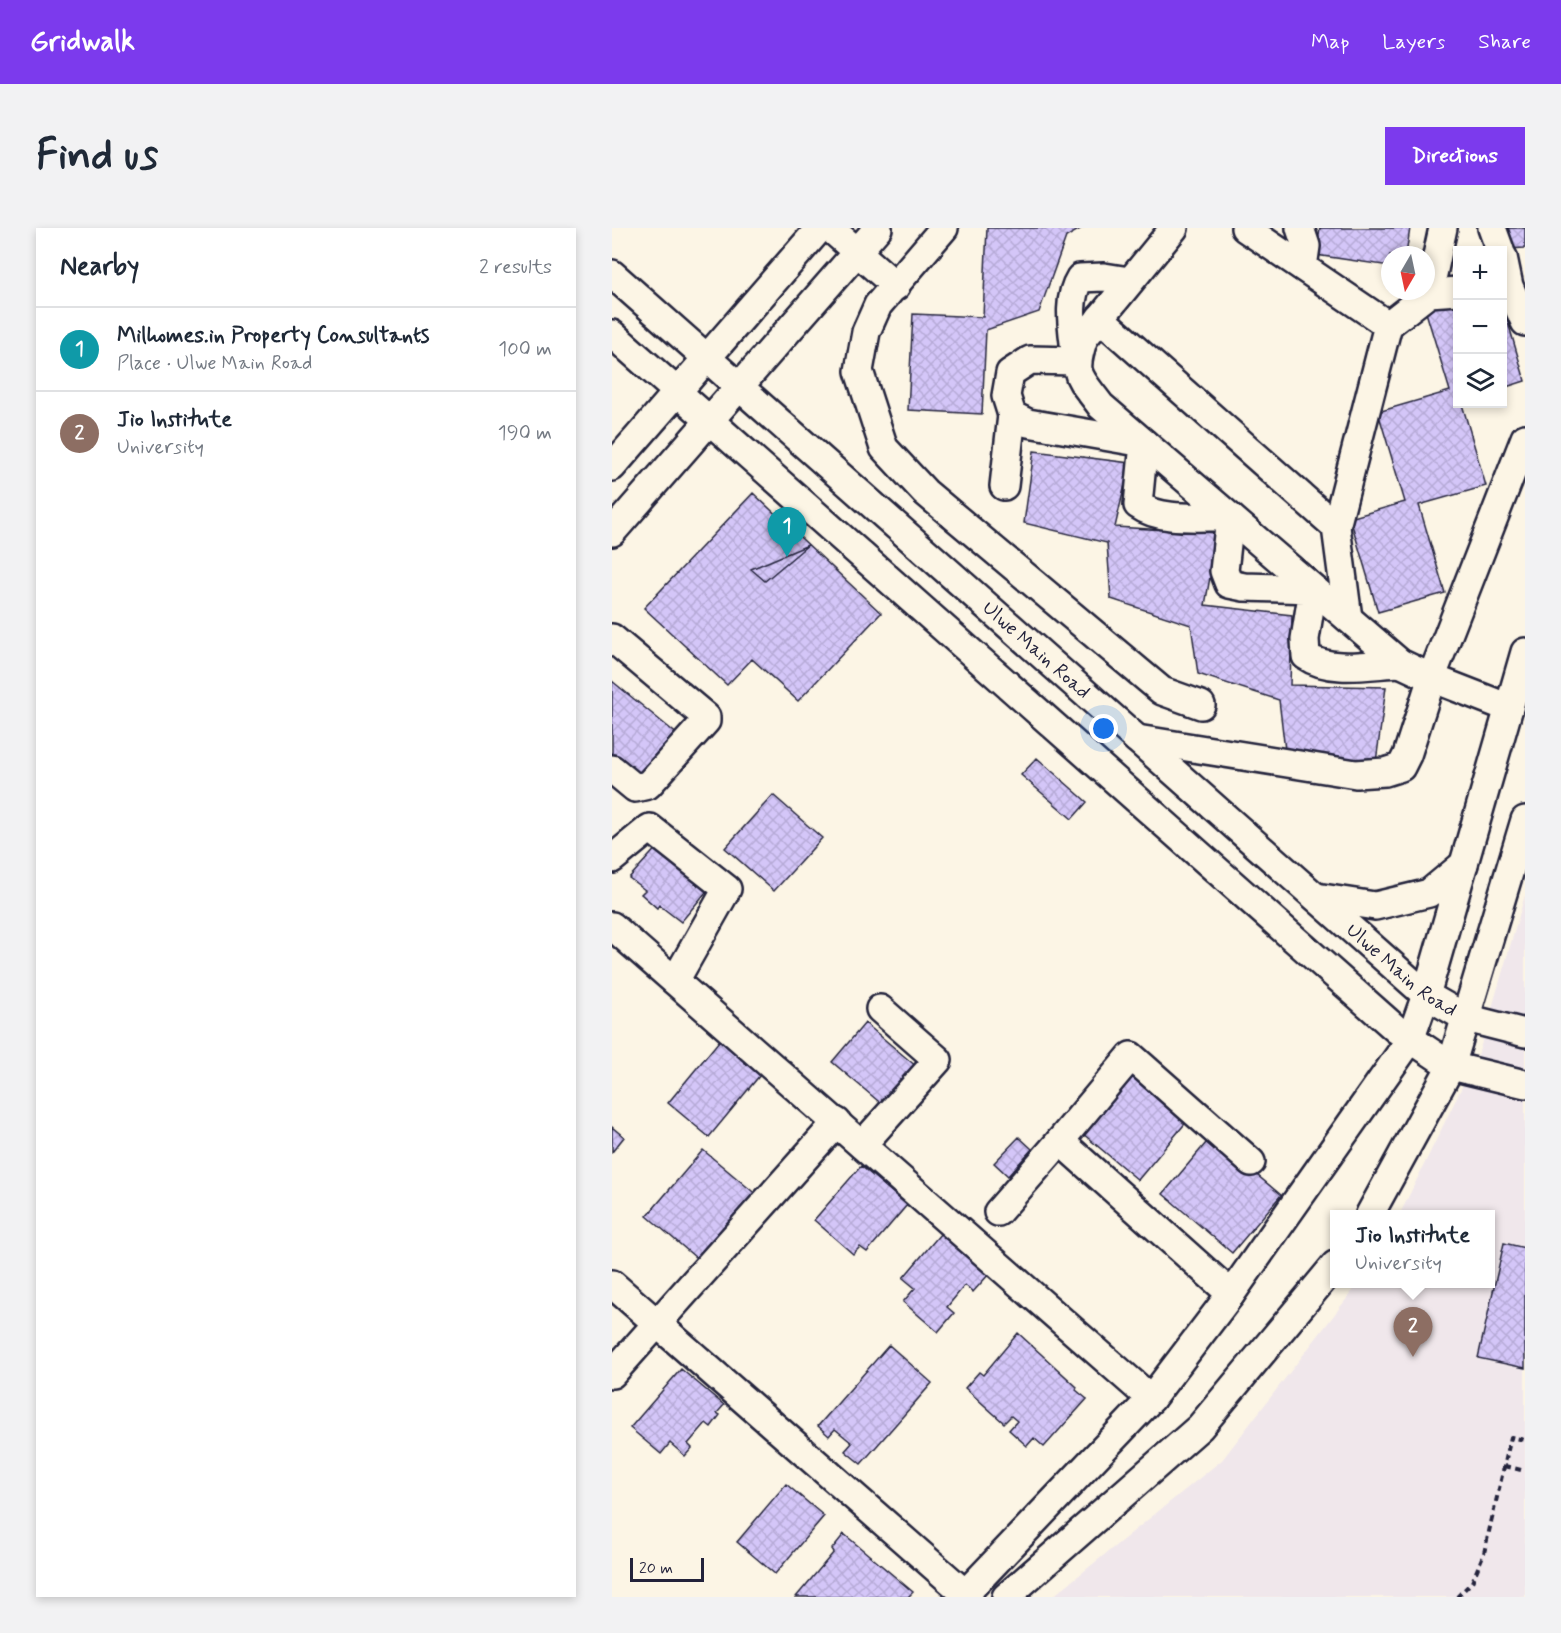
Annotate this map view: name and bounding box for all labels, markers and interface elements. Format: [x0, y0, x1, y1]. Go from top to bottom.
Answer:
text: Gridwalk [30, 24, 135, 61]
text: Map [1311, 28, 1349, 56]
text: Layers [1382, 28, 1445, 56]
text: Share [1478, 28, 1531, 56]
button: Directions [1385, 127, 1525, 185]
text: Find us [36, 129, 158, 184]
north arrow [1381, 246, 1435, 300]
map controls [1453, 246, 1507, 408]
button: + [1453, 246, 1507, 300]
text: Nearby [60, 250, 139, 284]
text: 2 results [479, 254, 552, 281]
button: − [1453, 300, 1507, 354]
text: Milhomes.in Property Consultants [117, 322, 429, 350]
text: 1 [75, 336, 84, 363]
text: 100 m [498, 336, 552, 363]
text: Place · Ulwe Main Road [117, 350, 312, 377]
button: layers [1453, 354, 1507, 408]
text: Jio Institute [117, 406, 232, 434]
text: 2 [75, 420, 84, 447]
text: 190 m [498, 420, 552, 447]
text: University [117, 434, 204, 461]
pin: 1 [768, 508, 807, 557]
street label: Ulwe Main Road [977, 595, 1096, 705]
your location [1089, 714, 1118, 743]
street label: Ulwe Main Road [1340, 917, 1462, 1023]
popup [1330, 1210, 1495, 1288]
text: Jio Institute [1355, 1222, 1470, 1250]
text: University [1355, 1250, 1442, 1277]
pin: 2 [1394, 1308, 1432, 1357]
scale bar [630, 1555, 704, 1582]
text: 20 m [639, 1558, 673, 1579]

